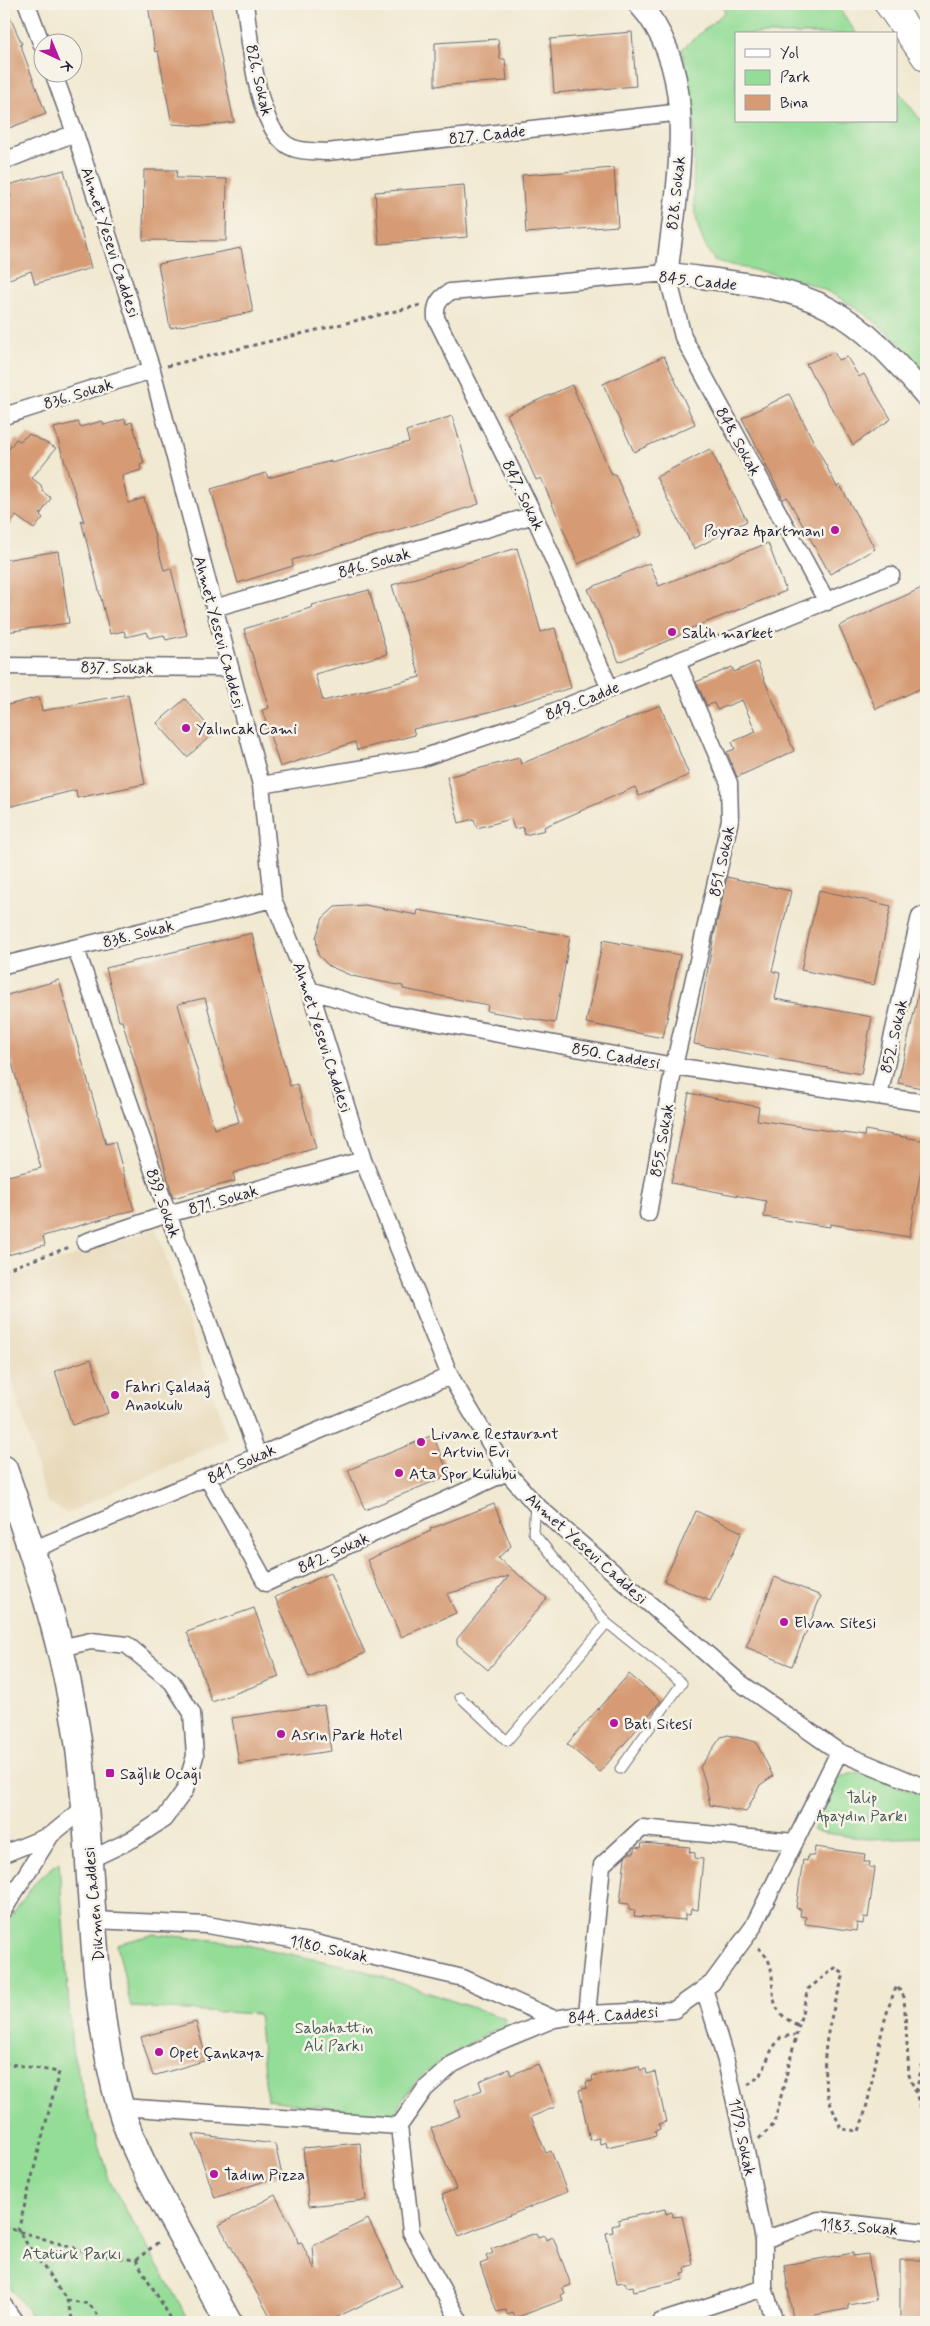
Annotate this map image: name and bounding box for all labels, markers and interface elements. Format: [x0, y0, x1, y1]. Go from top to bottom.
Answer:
north arrow [32, 32, 82, 82]
legend [735, 32, 898, 122]
street label: 826. Sokak [240, 42, 277, 118]
text: Yol [780, 44, 799, 64]
text: K [56, 57, 76, 77]
text: Park [780, 68, 810, 88]
text: Bina [780, 94, 808, 114]
street label: 827. Cadde [448, 121, 527, 150]
street label: 828. Sokak [662, 155, 691, 231]
street label: Ahmet Yesevi Caddesi [75, 165, 144, 320]
street label: 845. Cadde [658, 267, 738, 296]
street label: 836. Sokak [41, 374, 116, 415]
street label: 848. Sokak [710, 404, 765, 480]
street label: 847. Sokak [497, 457, 549, 534]
place label: Poyraz Apartmanı [704, 521, 825, 543]
marker: Poyraz Apartmanı [829, 524, 841, 536]
street label: 846. Sokak [336, 543, 413, 584]
street label: Ahmet Yesevi Caddesi [188, 554, 249, 711]
place label: Salih market [682, 623, 773, 644]
marker: Salih market [666, 626, 678, 638]
street label: 837. Sokak [80, 657, 154, 680]
street label: 849. Cadde [542, 677, 623, 726]
place label: Yalıncak Cami [196, 719, 297, 740]
marker: Yalıncak Cami [180, 722, 192, 734]
street label: 851. Sokak [705, 824, 740, 899]
street label: 838. Sokak [101, 915, 176, 953]
street label: Ahmet Yesevi Caddesi [287, 960, 356, 1115]
street label: 852. Sokak [876, 997, 913, 1075]
street label: 850. Caddesi [570, 1038, 662, 1075]
street label: 855. Sokak [646, 1102, 679, 1179]
street label: 839. Sokak [140, 1166, 185, 1241]
street label: 871. Sokak [186, 1180, 261, 1220]
place label: Fahri Çaldağ Anaokulu [125, 1377, 210, 1416]
marker: Fahri Çaldağ Anaokulu [109, 1389, 121, 1401]
place label: Livane Restaurant - Artvin Evi [431, 1424, 559, 1463]
marker: Livane Restaurant - Artvin Evi [415, 1436, 427, 1448]
street label: 841. Sokak [204, 1439, 279, 1489]
place label: Ata Spor Kulübü [409, 1464, 516, 1485]
marker: Ata Spor Kulübü [393, 1467, 405, 1479]
street label: Ahmet Yesevi Caddesi [521, 1489, 651, 1609]
street label: 842. Sokak [295, 1528, 373, 1579]
place label: Elvan Sitesi [794, 1613, 876, 1634]
marker: Elvan Sitesi [778, 1616, 790, 1628]
place label: Batı Sitesi [624, 1714, 692, 1735]
marker: Batı Sitesi [608, 1717, 620, 1729]
place label: Asrın Park Hotel [291, 1725, 403, 1746]
marker: Asrın Park Hotel [275, 1728, 287, 1740]
place label: Sağlık Ocağı [120, 1764, 202, 1785]
marker: Sağlık Ocağı [104, 1767, 116, 1779]
park label: Talip Apaydın Parkı [816, 1788, 908, 1828]
street label: Dikmen Caddesi [79, 1846, 110, 1962]
street label: 1180. Sokak [288, 1931, 370, 1968]
street label: 844. Caddesi [567, 2002, 659, 2029]
park label: Sabahattin Ali Parkı [295, 2018, 373, 2057]
place label: Opet Çankaya [169, 2043, 264, 2064]
marker: Opet Çankaya [153, 2046, 165, 2058]
street label: 1179. Sokak [723, 2097, 760, 2178]
place label: Tadım Pizza [224, 2165, 305, 2186]
marker: Tadım Pizza [208, 2168, 220, 2180]
street label: 1183. Sokak [819, 2214, 899, 2241]
park label: Atatürk Parkı [22, 2244, 122, 2265]

